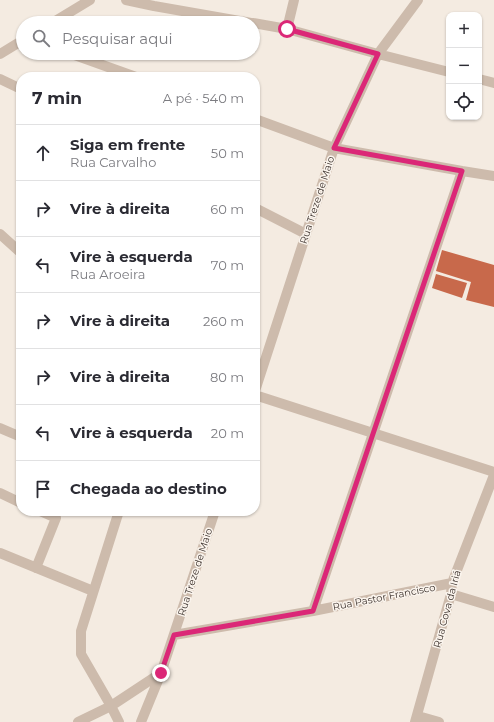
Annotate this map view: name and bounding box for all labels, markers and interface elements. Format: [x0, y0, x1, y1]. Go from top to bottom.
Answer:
map controls [446, 12, 482, 120]
button: + [446, 12, 482, 48]
search box [16, 16, 260, 60]
route start [278, 20, 296, 38]
icon: search [30, 27, 52, 49]
text: Pesquisar aqui [62, 29, 173, 48]
button: − [446, 48, 482, 84]
button: locate [446, 84, 482, 120]
text: 7 min [32, 88, 82, 108]
text: A pé · 540 m [163, 90, 244, 106]
text: Siga em frente [70, 135, 185, 154]
icon: ahead [32, 142, 54, 164]
text: 50 m [211, 145, 244, 161]
text: Rua Carvalho [70, 154, 156, 170]
street label: Rua Treze de Maio [297, 154, 337, 246]
icon: right [32, 198, 54, 220]
text: Vire à direita [70, 199, 170, 218]
text: 60 m [210, 201, 244, 217]
text: Vire à esquerda [70, 247, 193, 266]
icon: left [32, 254, 54, 276]
text: 70 m [211, 257, 244, 273]
text: Rua Aroeira [70, 266, 145, 282]
icon: right [32, 310, 54, 332]
text: Vire à direita [70, 311, 170, 330]
text: 260 m [203, 313, 244, 329]
icon: right [32, 366, 54, 388]
text: Vire à direita [70, 367, 170, 386]
text: 80 m [210, 369, 244, 385]
icon: left [32, 422, 54, 444]
text: Vire à esquerda [70, 423, 193, 442]
text: 20 m [211, 425, 244, 441]
icon: arrive [32, 478, 54, 500]
text: Chegada ao destino [70, 479, 227, 498]
street label: Rua Treze de Maio [175, 526, 215, 618]
street label: Rua Cova da Iriá [430, 569, 464, 649]
street label: Rua Pastor Francisco [331, 581, 437, 613]
route end [152, 664, 170, 682]

